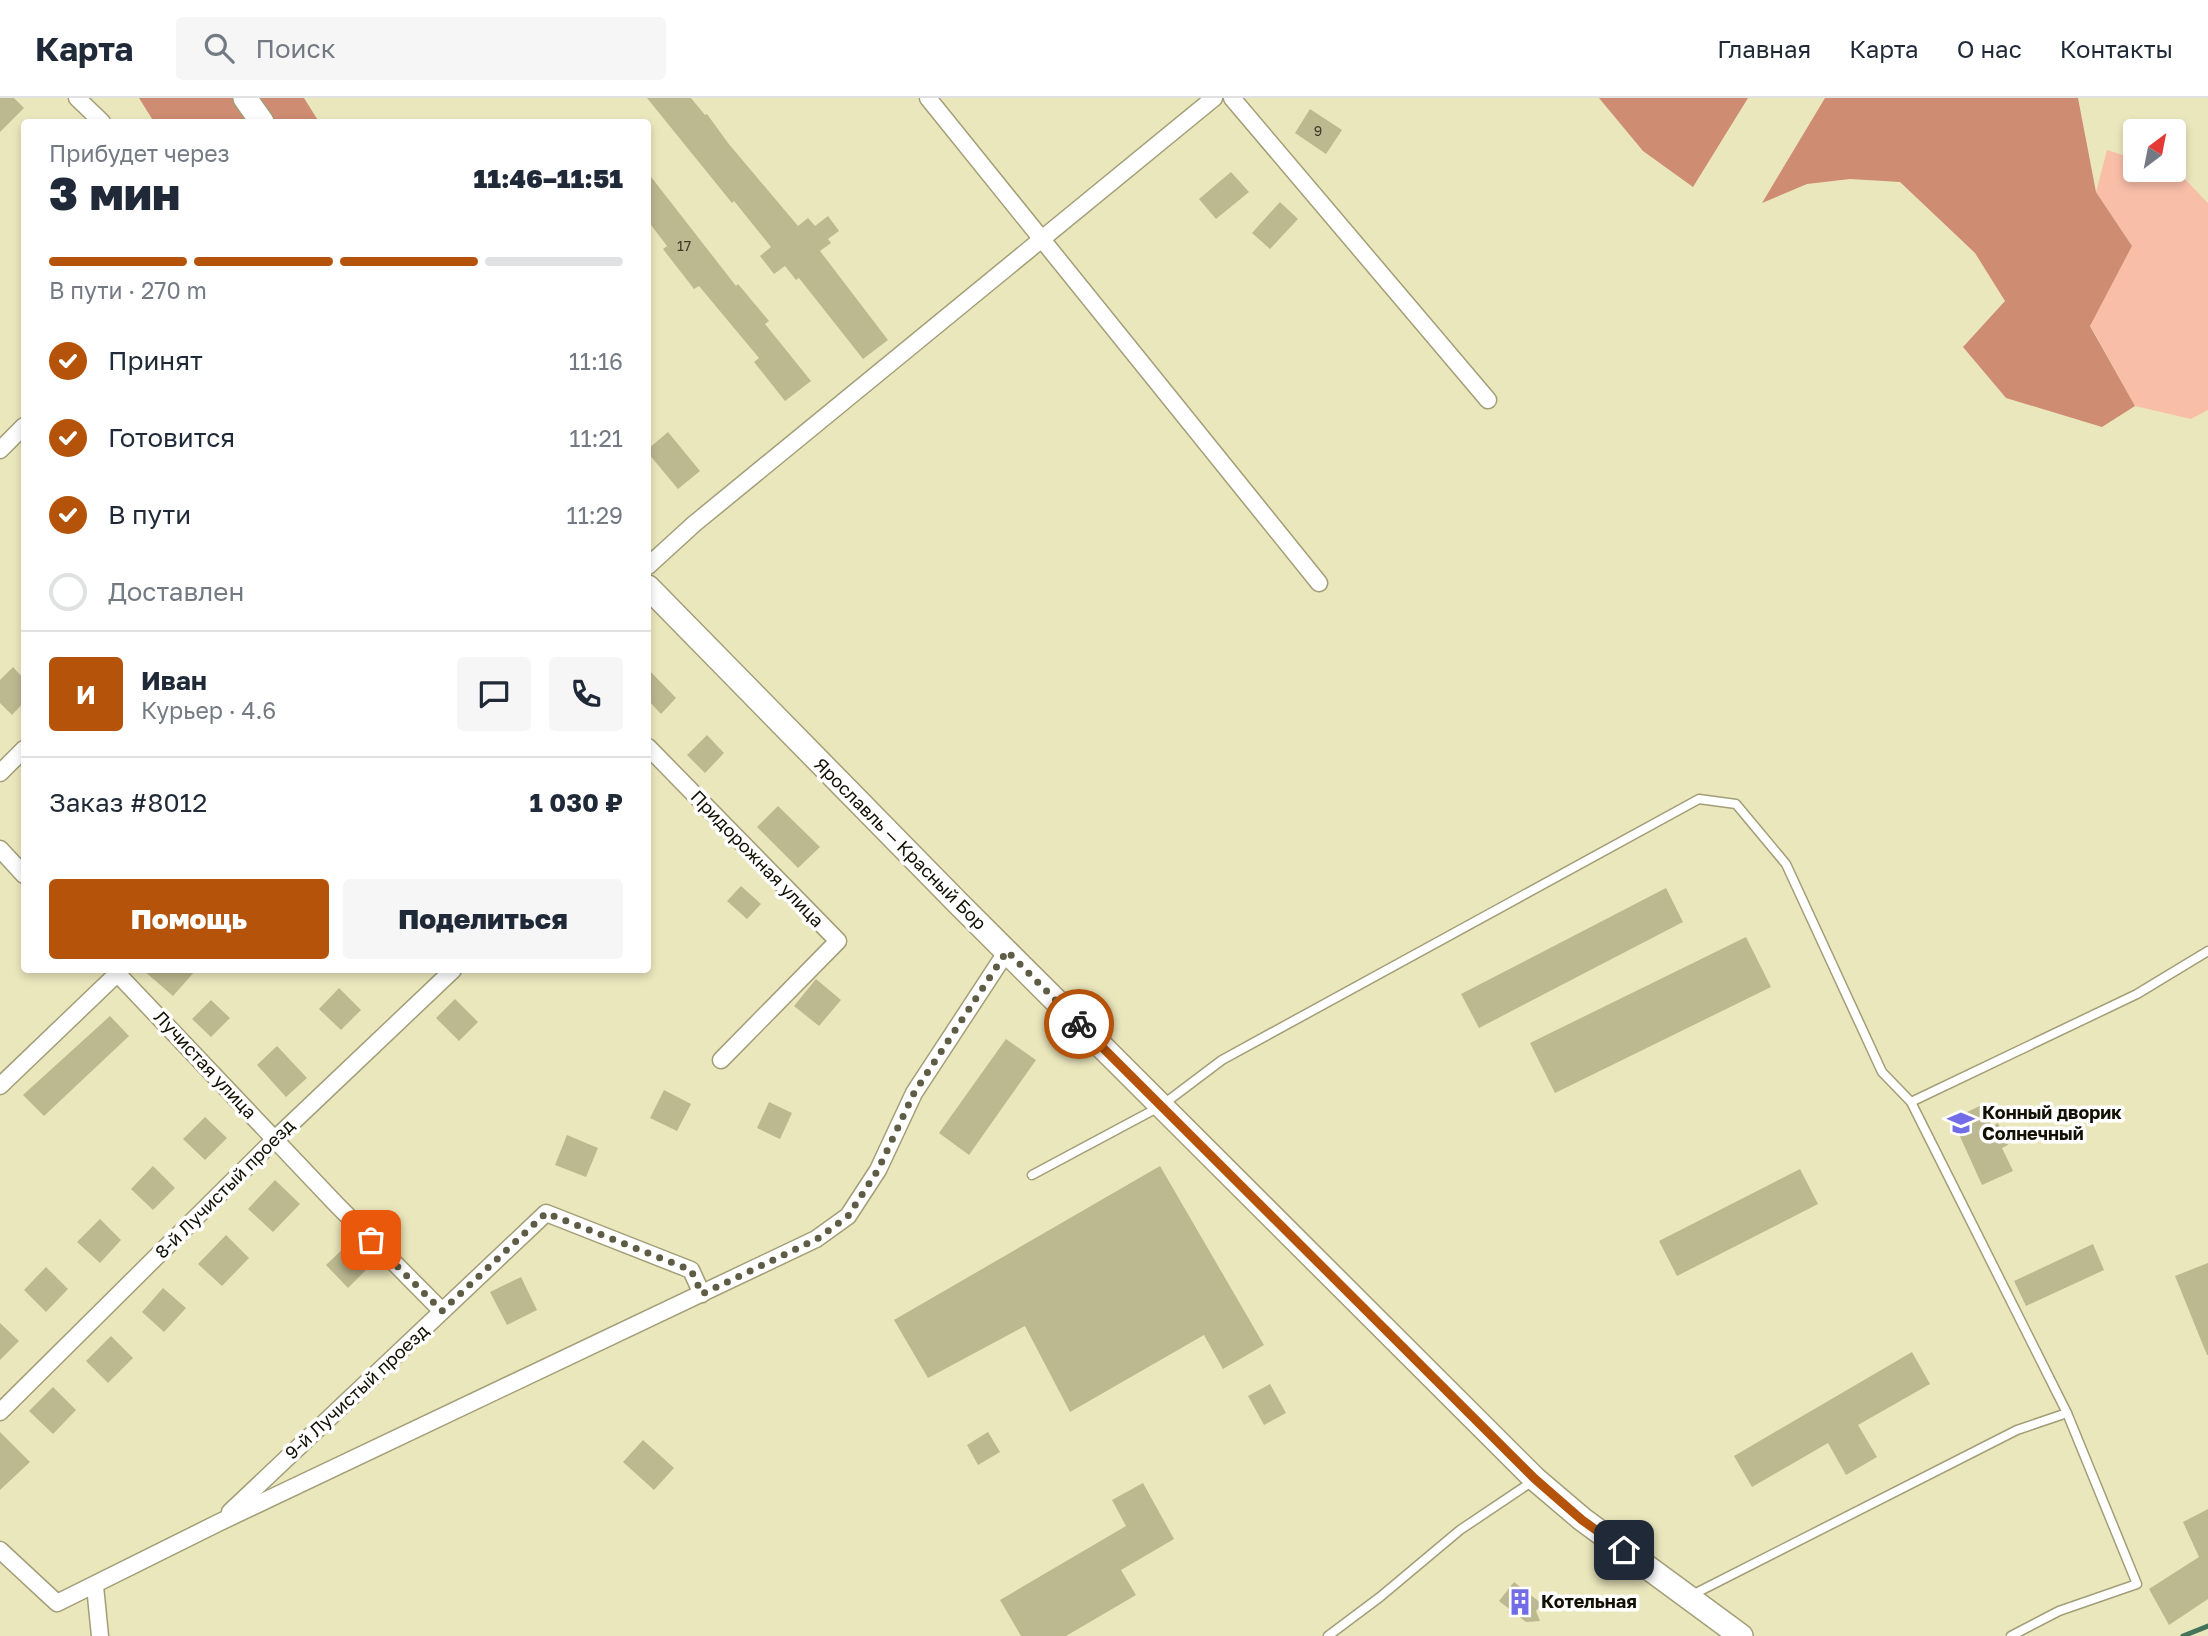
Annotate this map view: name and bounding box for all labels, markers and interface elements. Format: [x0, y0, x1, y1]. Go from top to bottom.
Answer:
search box [176, 17, 666, 80]
text: Карта [35, 29, 134, 68]
icon: search [200, 29, 238, 67]
text: Поиск [256, 33, 336, 64]
text: Главная [1717, 34, 1811, 63]
text: Карта [1849, 34, 1919, 63]
text: О нас [1957, 34, 2022, 63]
text: Контакты [2060, 34, 2173, 63]
north arrow [2123, 119, 2186, 182]
map controls [2123, 119, 2186, 182]
house number: 9 [1314, 122, 1322, 139]
text: Прибудет через [49, 139, 230, 167]
text: 11:46–11:51 [473, 163, 623, 194]
text: 3 мин [49, 165, 180, 220]
house number: 17 [677, 237, 691, 254]
text: В пути · 270 m [49, 276, 207, 304]
icon: check [49, 342, 87, 380]
text: Принят [108, 345, 203, 376]
text: 11:16 [569, 347, 623, 375]
icon: check [49, 419, 87, 457]
text: Готовится [108, 422, 235, 453]
text: 11:21 [569, 424, 623, 452]
icon: check [49, 496, 87, 534]
text: В пути [108, 499, 191, 530]
text: 11:29 [567, 501, 623, 529]
text: Доставлен [108, 576, 244, 607]
button: chat [457, 657, 531, 731]
button: phone [549, 657, 623, 731]
text: Иван [141, 665, 207, 696]
text: И [76, 679, 96, 710]
text: Курьер · 4.6 [141, 696, 276, 724]
street label: Ярославль — Красный Бор [810, 753, 991, 934]
street label: Придорожная улица [687, 785, 829, 931]
text: Заказ #8012 [49, 787, 207, 818]
text: 1 030 ₽ [529, 787, 623, 818]
button: Помощь [49, 879, 329, 959]
button: Поделиться [343, 879, 623, 959]
courier [1044, 989, 1114, 1059]
icon: bike [1060, 1005, 1098, 1043]
street label: Лучистая улица [150, 1006, 262, 1123]
place label: Конный дворик Солнечный [1982, 1101, 2122, 1144]
school or university icon: Конный дворик Солнечный [1946, 1108, 1976, 1138]
street label: 8-й Лучистый проезд [150, 1114, 299, 1263]
pin [341, 1210, 401, 1270]
icon: bag [352, 1221, 390, 1259]
street label: 9-й Лучистый проезд [280, 1319, 433, 1463]
pin [1594, 1520, 1654, 1580]
icon: home [1605, 1531, 1643, 1569]
building icon: Котельная [1505, 1587, 1535, 1617]
place label: Котельная [1541, 1590, 1637, 1612]

